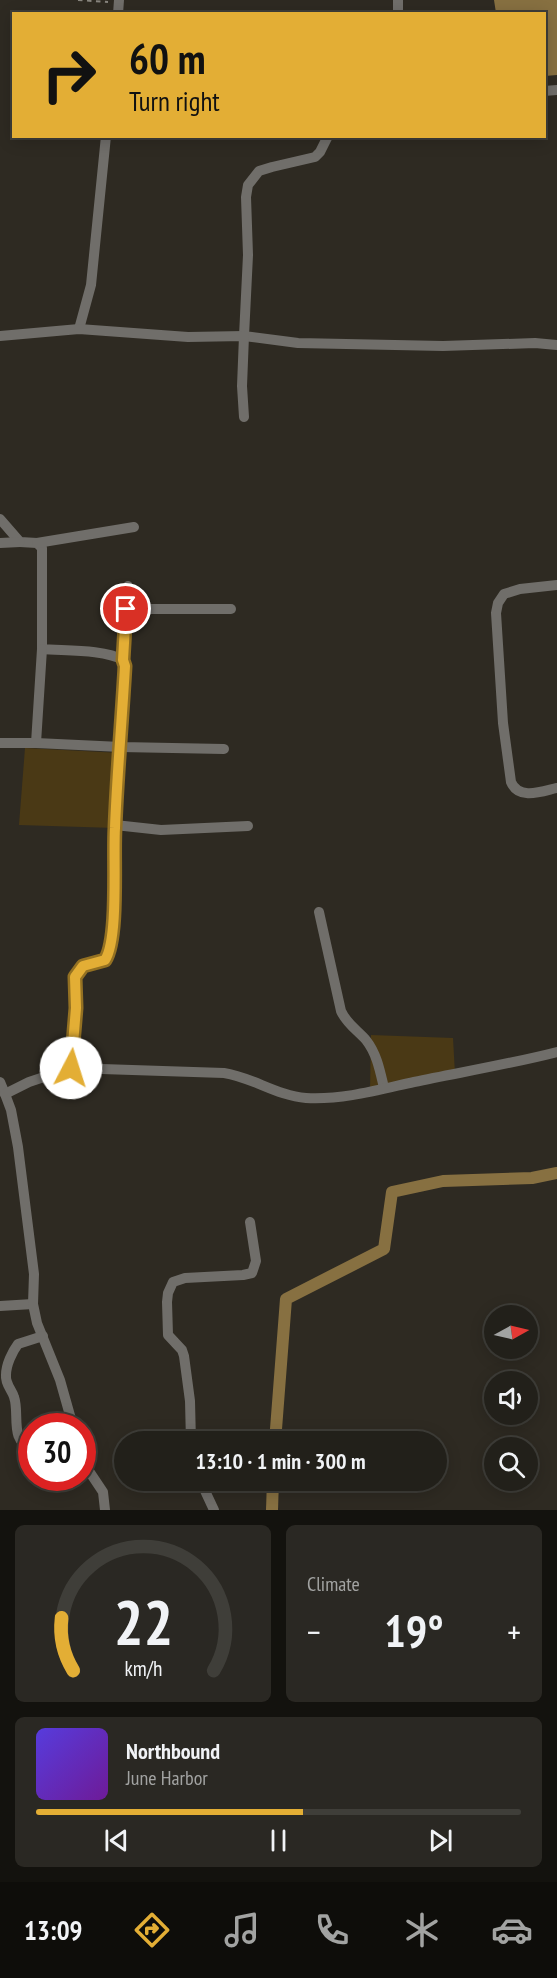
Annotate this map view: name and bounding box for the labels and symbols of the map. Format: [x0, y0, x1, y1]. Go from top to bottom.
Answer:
pin [100, 583, 151, 634]
position arrow [39, 1036, 103, 1100]
north arrow [484, 1305, 538, 1359]
speed limit sign: 30 [18, 1413, 96, 1491]

